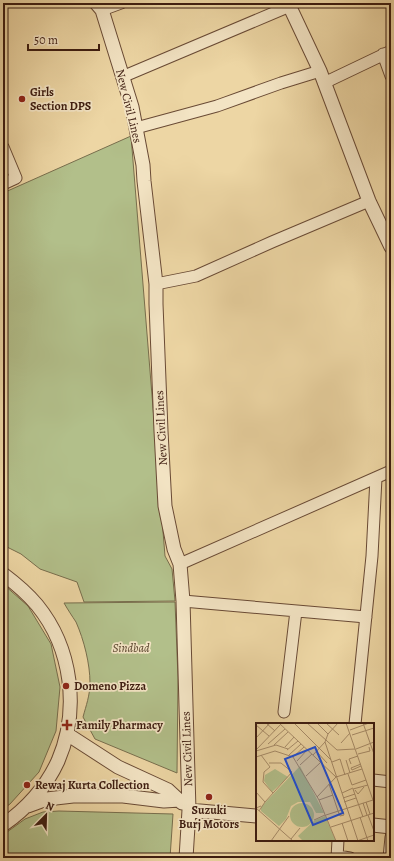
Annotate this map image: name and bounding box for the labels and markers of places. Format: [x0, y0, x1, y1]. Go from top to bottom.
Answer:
place label: Girls Section DPS [30, 84, 91, 114]
marker: Girls Section DPS [17, 94, 27, 104]
place label: Domeno Pizza [74, 678, 146, 694]
marker: Domeno Pizza [61, 681, 71, 691]
place label: Family Pharmacy [76, 717, 163, 733]
marker: Family Pharmacy [61, 719, 73, 731]
place label: Rewaj Kurta Collection [35, 777, 150, 793]
marker: Rewaj Kurta Collection [22, 780, 32, 790]
marker: Suzuki Burj Motors [204, 792, 214, 802]
place label: Suzuki Burj Motors [179, 802, 239, 832]

